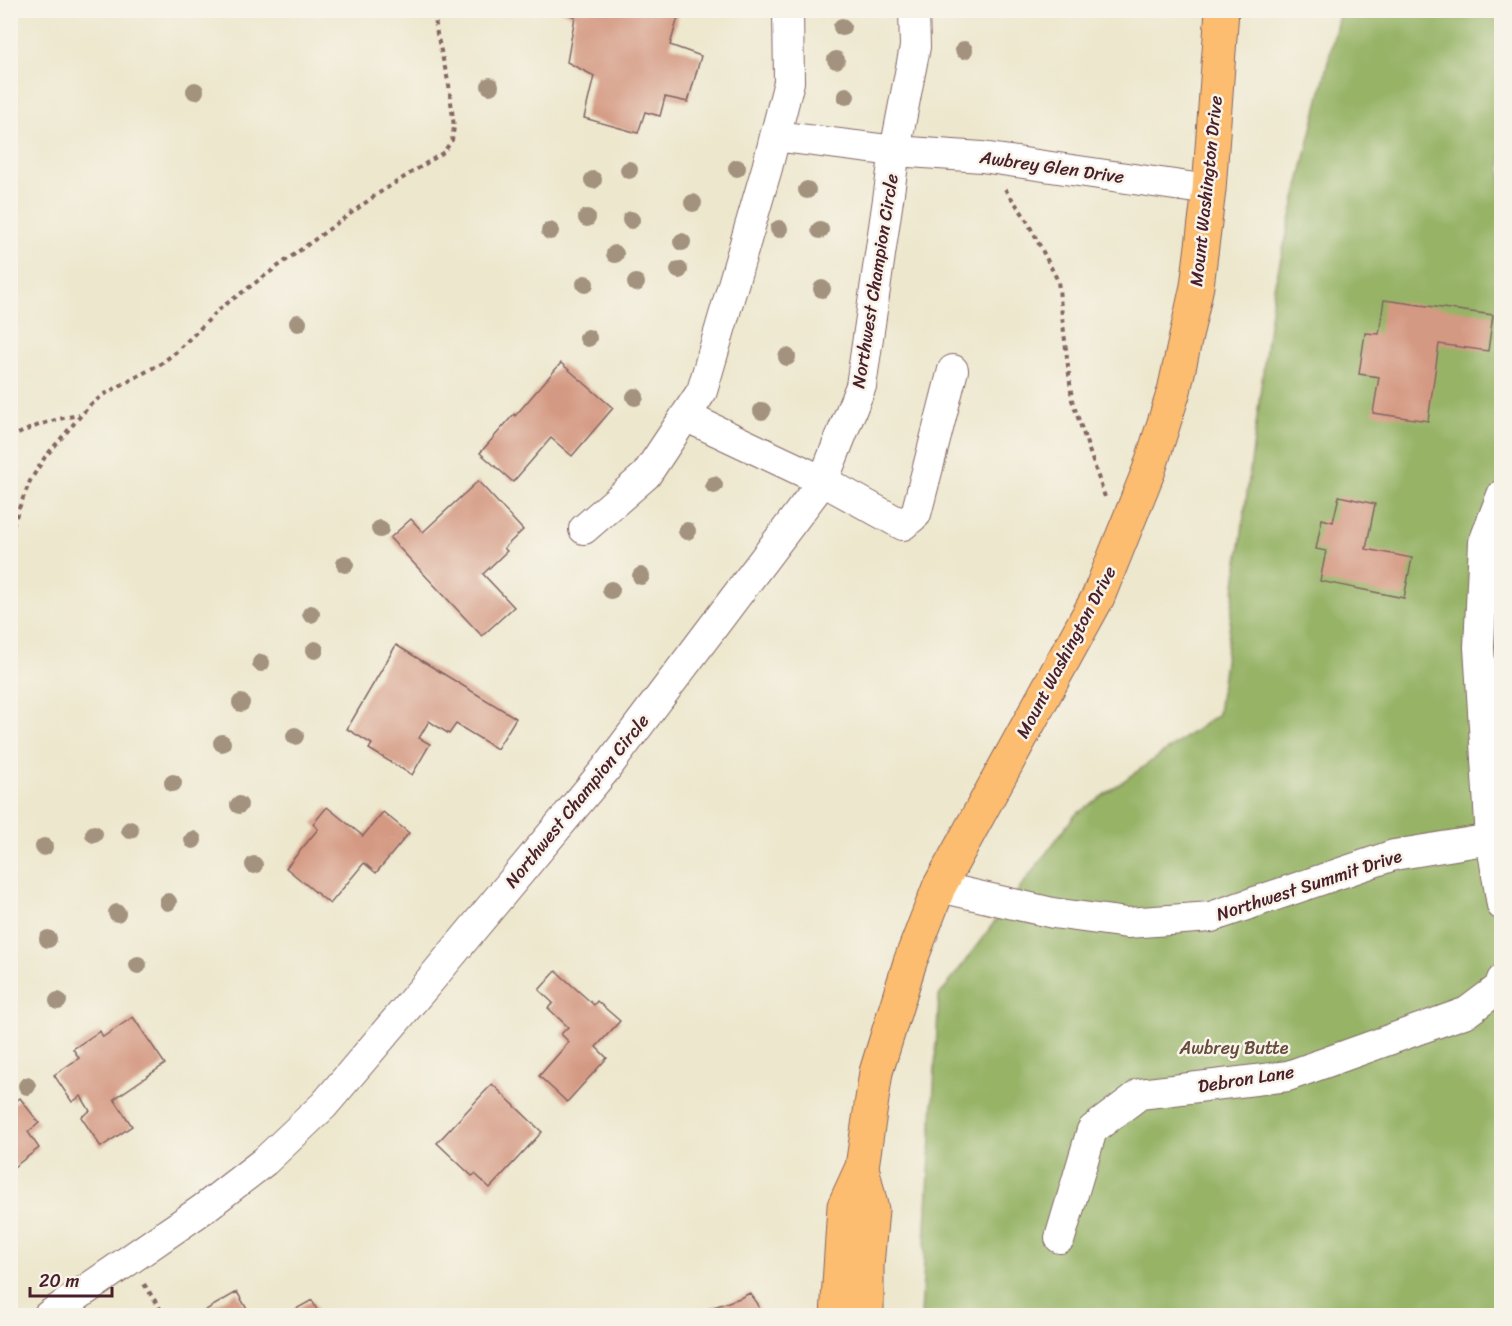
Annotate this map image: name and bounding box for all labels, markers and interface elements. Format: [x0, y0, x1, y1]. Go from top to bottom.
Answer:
street label: Mount Washington Drive [1180, 94, 1232, 288]
street label: Awbrey Glen Drive [977, 141, 1126, 193]
street label: Northwest Champion Circle [842, 171, 908, 391]
street label: Mount Washington Drive [1007, 560, 1125, 744]
street label: Northwest Champion Circle [496, 707, 658, 895]
street label: Northwest Summit Drive [1212, 840, 1406, 930]
park label: Awbrey Butte [1178, 1032, 1289, 1064]
street label: Debron Lane [1196, 1056, 1296, 1102]
scale bar [30, 1260, 112, 1298]
text: 20 m [39, 1265, 79, 1297]

